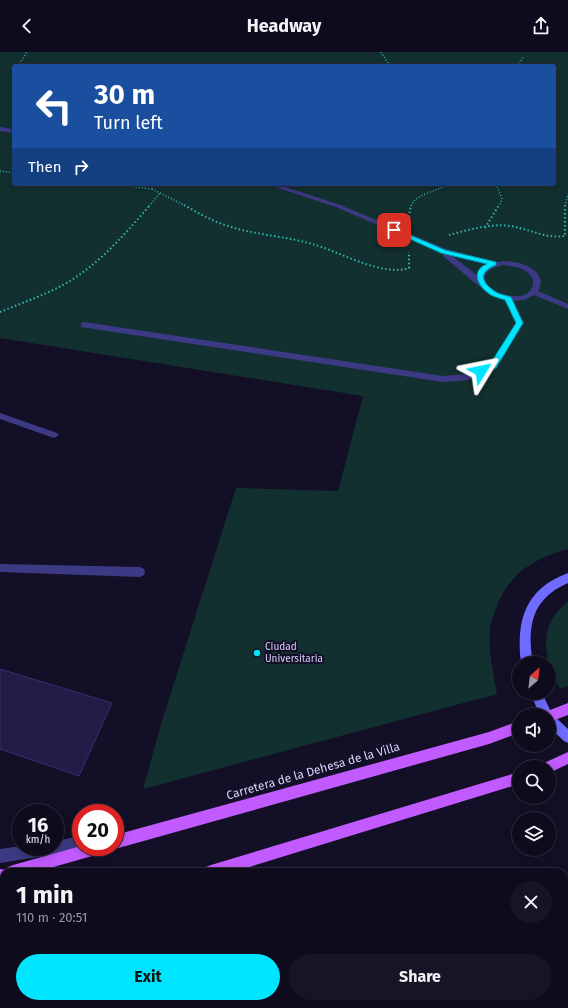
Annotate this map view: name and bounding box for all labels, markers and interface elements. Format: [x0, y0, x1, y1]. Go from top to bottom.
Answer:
icon: back [16, 15, 38, 37]
text: Headway [247, 15, 321, 37]
icon: share [530, 15, 552, 37]
text: 30 m [94, 78, 155, 111]
icon: left [28, 80, 80, 132]
text: Turn left [94, 112, 163, 134]
icon: right [70, 156, 92, 178]
text: Then [28, 158, 62, 176]
pin [377, 213, 411, 247]
icon: arrive [383, 219, 405, 241]
position arrow [460, 350, 502, 392]
place label: Ciudad Universitaria [265, 641, 323, 665]
marker: Ciudad Universitaria [252, 648, 262, 658]
north arrow [512, 656, 556, 700]
map controls [512, 656, 556, 856]
button: sound [512, 708, 556, 752]
street label: Carretera de la Dehesa de la Villa [225, 739, 401, 803]
button: search [512, 760, 556, 804]
speed limit sign: 20 [72, 804, 124, 856]
button: layers [512, 812, 556, 856]
text: 16 [28, 813, 48, 837]
text: km/h [26, 834, 50, 846]
text: 1 min [16, 881, 74, 909]
button: close [510, 881, 552, 923]
text: 110 m · 20:51 [16, 910, 87, 925]
button: Exit [16, 954, 280, 1000]
button: Share [288, 954, 552, 1000]

